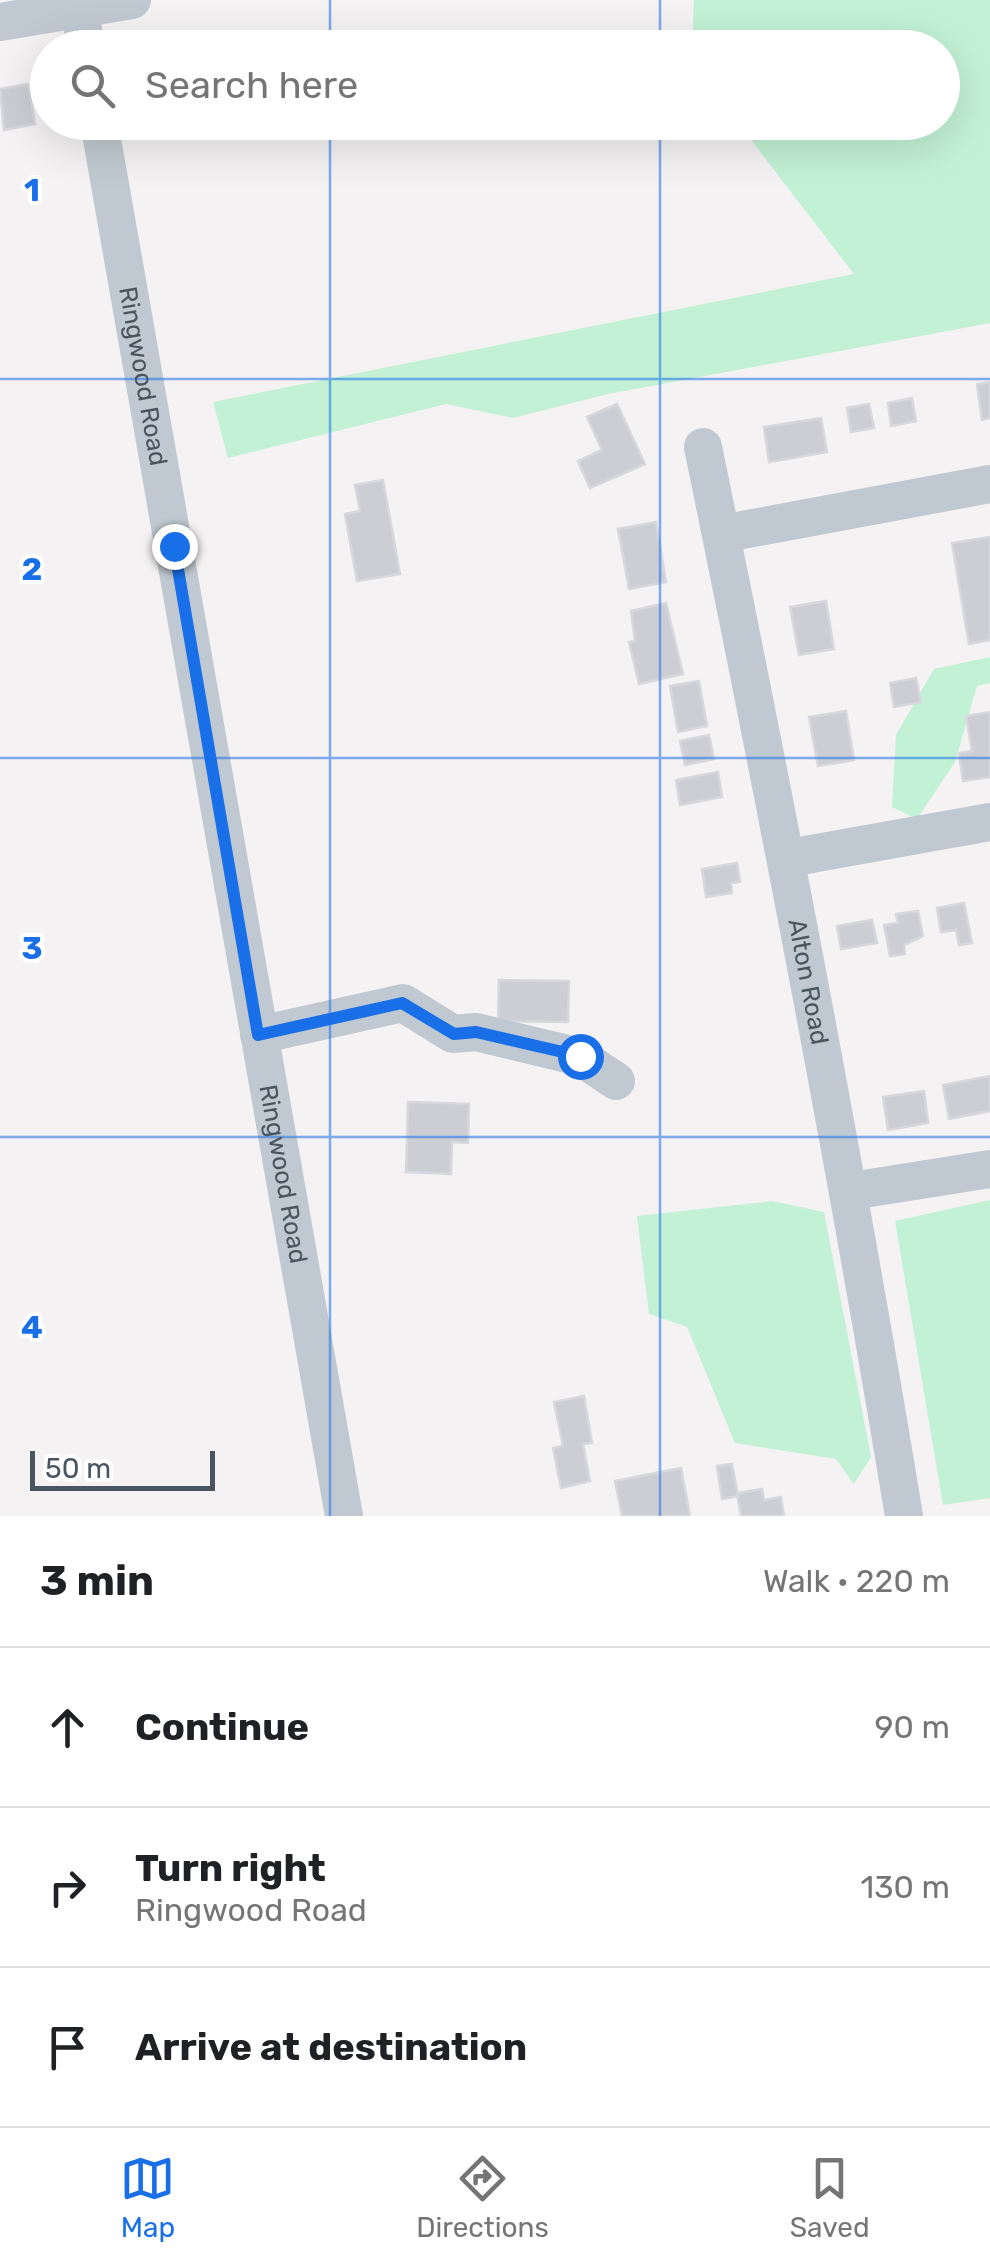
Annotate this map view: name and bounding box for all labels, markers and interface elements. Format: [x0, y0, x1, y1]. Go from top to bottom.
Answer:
search box [30, 30, 960, 140]
icon: search [65, 58, 120, 113]
text: Search here [145, 62, 358, 108]
text: 1 [24, 171, 40, 209]
street label: Ringwood Road [113, 284, 173, 468]
route end [152, 524, 198, 570]
text: 2 [22, 550, 42, 588]
street label: Alton Road [782, 916, 835, 1047]
text: 3 [21, 929, 43, 967]
route start [558, 1034, 604, 1080]
street label: Ringwood Road [253, 1082, 313, 1266]
text: 4 [21, 1308, 43, 1346]
scale bar [30, 1446, 215, 1490]
text: 50 m [45, 1452, 111, 1485]
text: 3 min [40, 1556, 154, 1606]
text: Walk · 220 m [763, 1562, 950, 1600]
icon: ahead [40, 1700, 95, 1755]
text: Continue [135, 1704, 309, 1750]
text: 90 m [874, 1708, 950, 1746]
text: Turn right [135, 1845, 326, 1891]
icon: right [40, 1860, 95, 1915]
text: 130 m [860, 1868, 950, 1906]
text: Ringwood Road [135, 1891, 367, 1929]
icon: arrive [40, 2020, 95, 2075]
text: Arrive at destination [135, 2024, 527, 2070]
tab: Map [120, 2151, 175, 2244]
tab: Directions [416, 2151, 549, 2244]
tab: Saved [790, 2151, 870, 2244]

